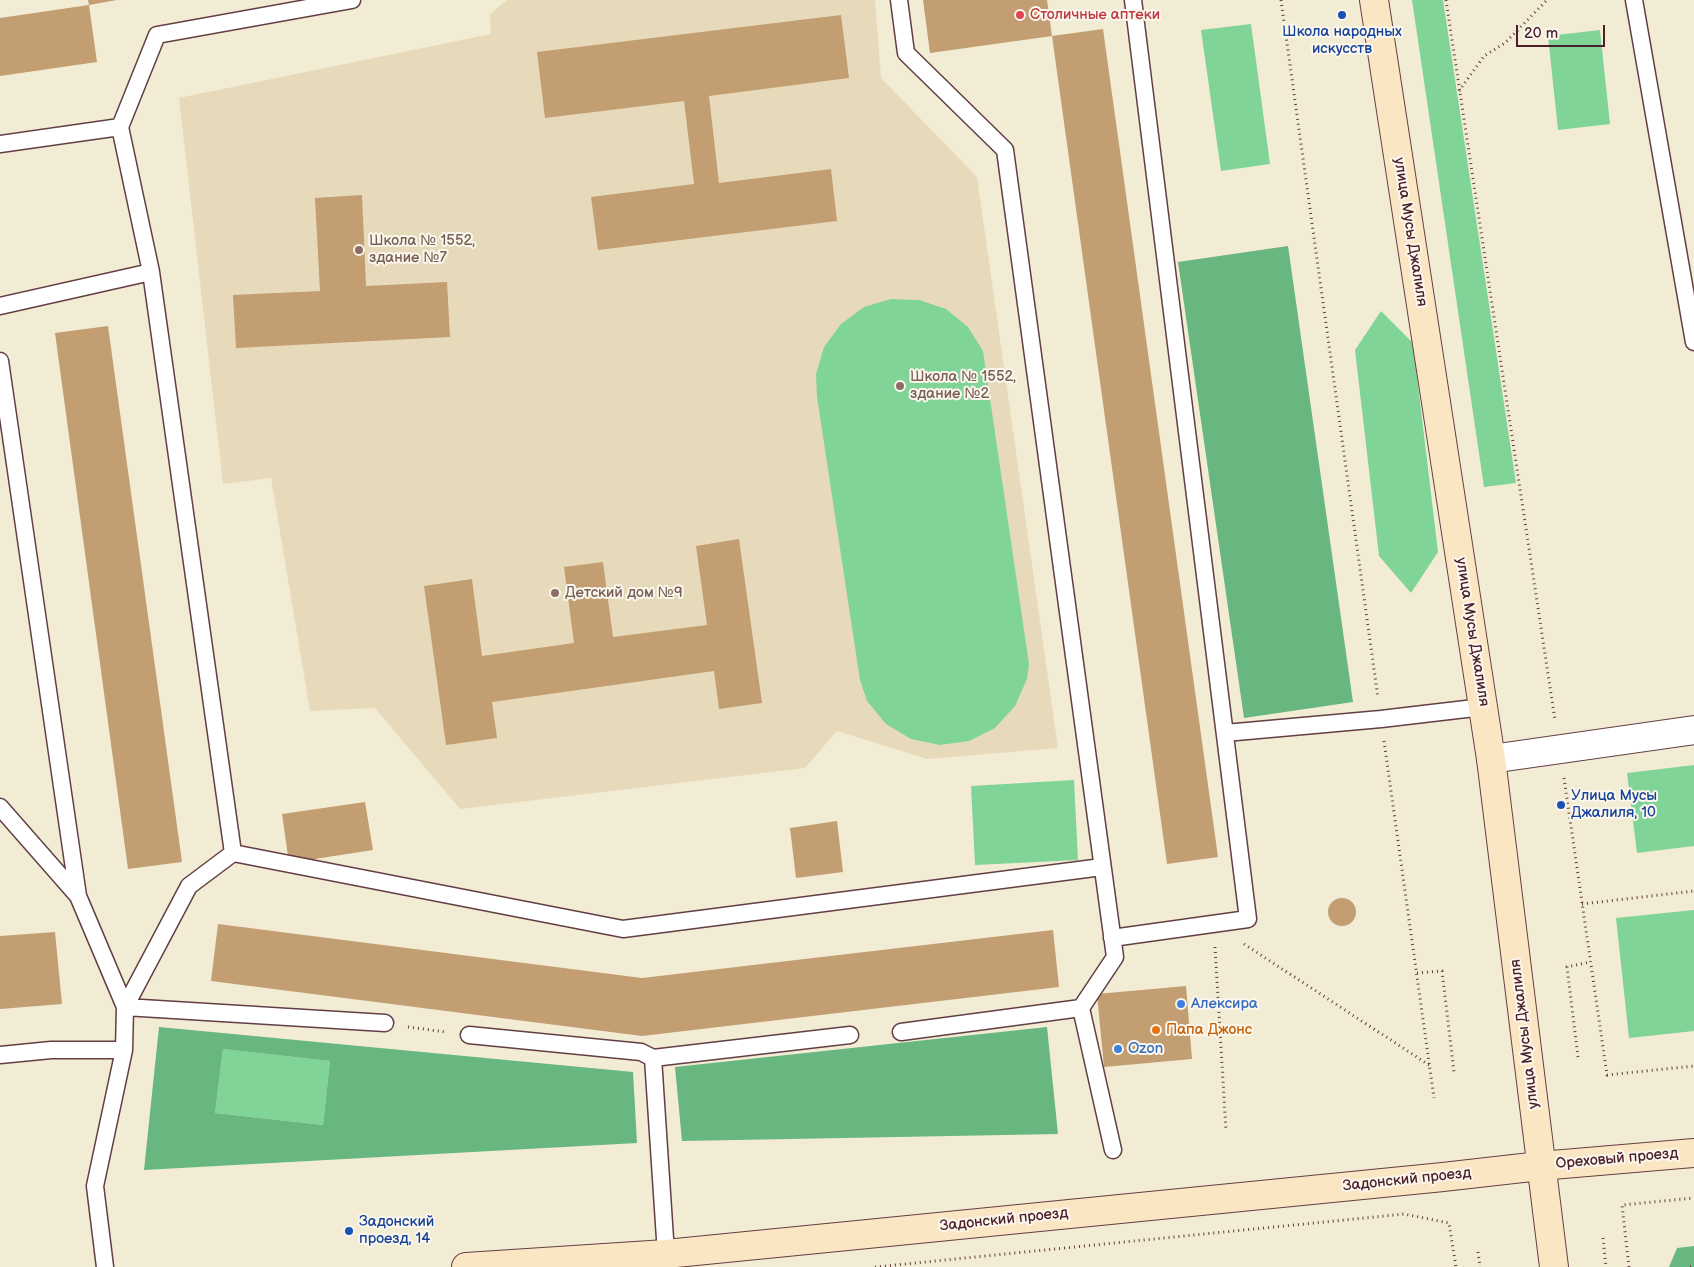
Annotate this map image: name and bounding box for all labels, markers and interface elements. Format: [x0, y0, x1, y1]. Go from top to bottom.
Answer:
place label: Столичные аптеки [1030, 6, 1160, 24]
marker: Столичные аптеки [1014, 9, 1026, 21]
marker: Школа народных искусств [1336, 9, 1348, 21]
scale bar [1519, 15, 1608, 47]
place label: Школа народных искусств [1282, 23, 1402, 58]
text: 20 m [1524, 24, 1558, 43]
street label: улица Мусы Джалиля [1389, 156, 1431, 308]
place label: Школа № 1552, здание №7 [369, 232, 475, 267]
marker: Школа № 1552, здание №7 [353, 244, 365, 256]
place label: Школа № 1552, здание №2 [910, 368, 1016, 403]
marker: Школа № 1552, здание №2 [894, 380, 906, 392]
street label: улица Мусы Джалиля [1451, 556, 1493, 708]
place label: Детский дом №9 [565, 584, 683, 602]
marker: Детский дом №9 [549, 587, 561, 599]
place label: Улица Мусы Джалиля, 10 [1571, 787, 1657, 822]
marker: Улица Мусы Джалиля, 10 [1555, 799, 1567, 811]
street label: улица Мусы Джалиля [1507, 958, 1543, 1110]
place label: Алексира [1191, 995, 1258, 1013]
marker: Алексира [1175, 998, 1187, 1010]
place label: Папа Джонс [1166, 1021, 1252, 1039]
marker: Папа Джонс [1150, 1024, 1162, 1036]
place label: Ozon [1128, 1040, 1163, 1058]
marker: Ozon [1112, 1043, 1124, 1055]
street label: Ореховый проезд [1555, 1145, 1679, 1173]
street label: Задонский проезд [1342, 1164, 1472, 1196]
street label: Задонский проезд [939, 1204, 1069, 1236]
place label: Задонский проезд, 14 [359, 1213, 434, 1248]
marker: Задонский проезд, 14 [343, 1225, 355, 1237]

